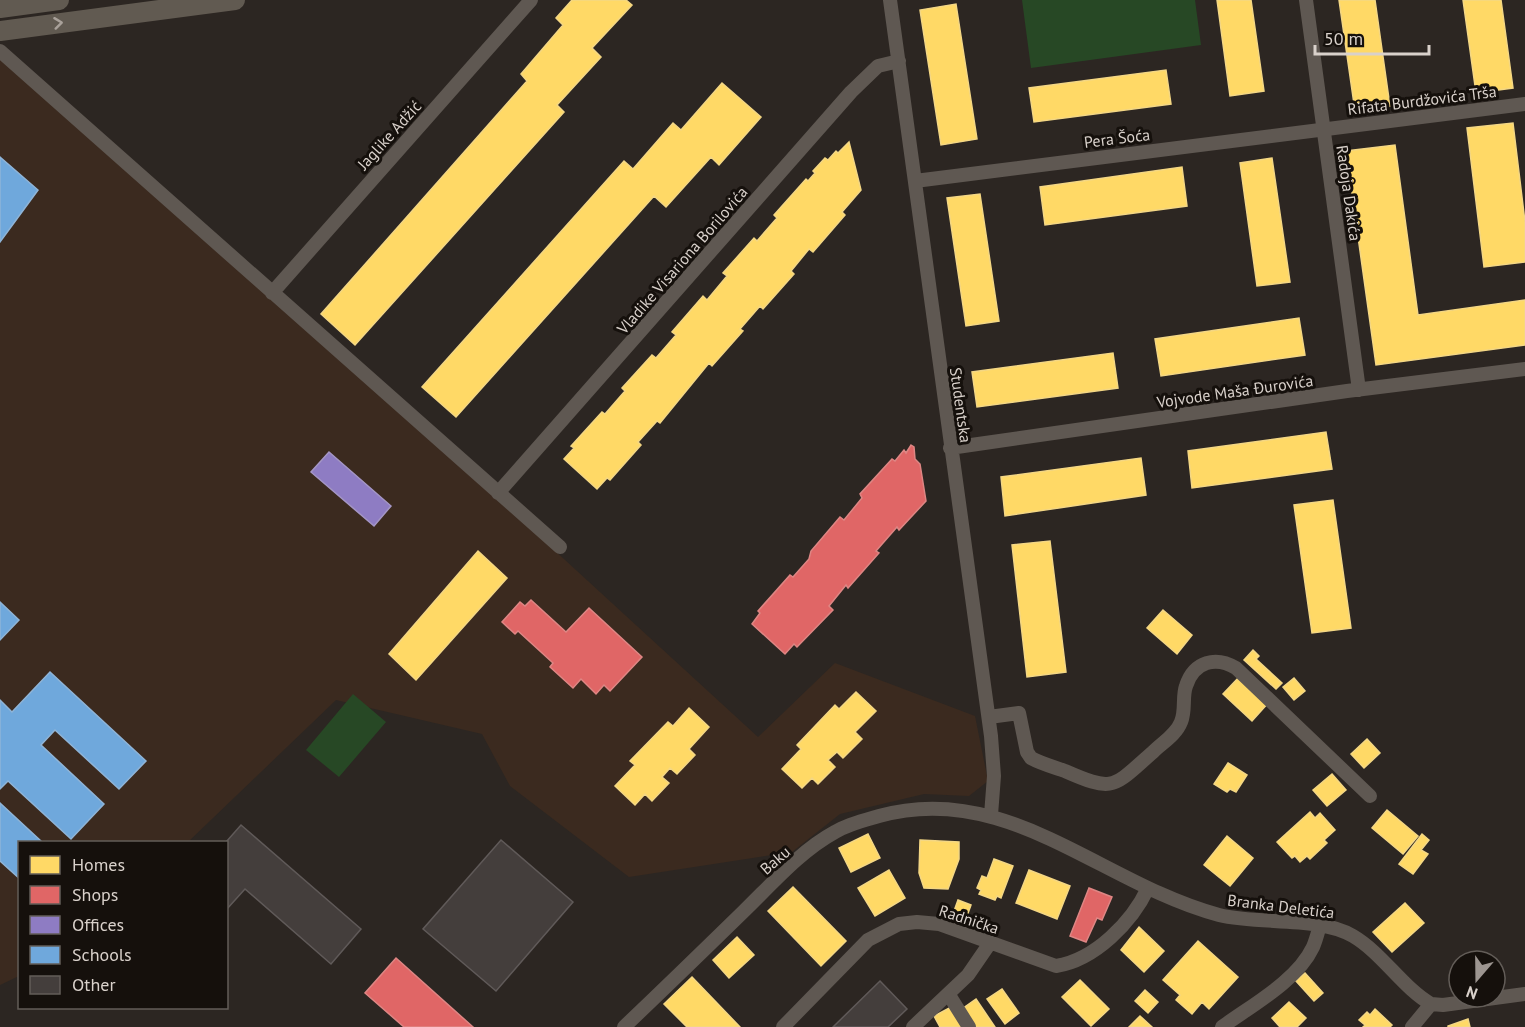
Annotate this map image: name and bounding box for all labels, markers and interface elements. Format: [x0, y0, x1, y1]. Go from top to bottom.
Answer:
one-way arrow [53, 17, 63, 30]
scale bar [1315, 18, 1429, 56]
text: 50 m [1324, 27, 1363, 50]
street label: Rifata Burdžovića Trša [1346, 81, 1498, 119]
street label: Jaglike Adžić [352, 96, 425, 174]
street label: Pera Šoća [1083, 124, 1151, 152]
street label: Radoja Dakića [1332, 144, 1366, 242]
street label: Vladike Visariona Borilovića [612, 182, 752, 339]
street label: Studentska [946, 366, 976, 444]
street label: Vojvode Maša Đurovića [1154, 370, 1315, 412]
legend [18, 841, 228, 1009]
street label: Baku [756, 841, 794, 879]
text: Homes [72, 853, 125, 876]
text: Shops [72, 883, 118, 906]
street label: Branka Deletića [1226, 890, 1336, 922]
street label: Radnička [937, 900, 1001, 938]
text: Offices [72, 913, 124, 936]
text: Schools [72, 943, 132, 966]
north arrow [1447, 949, 1507, 1009]
text: Other [72, 973, 116, 996]
text: N [1464, 982, 1480, 1004]

